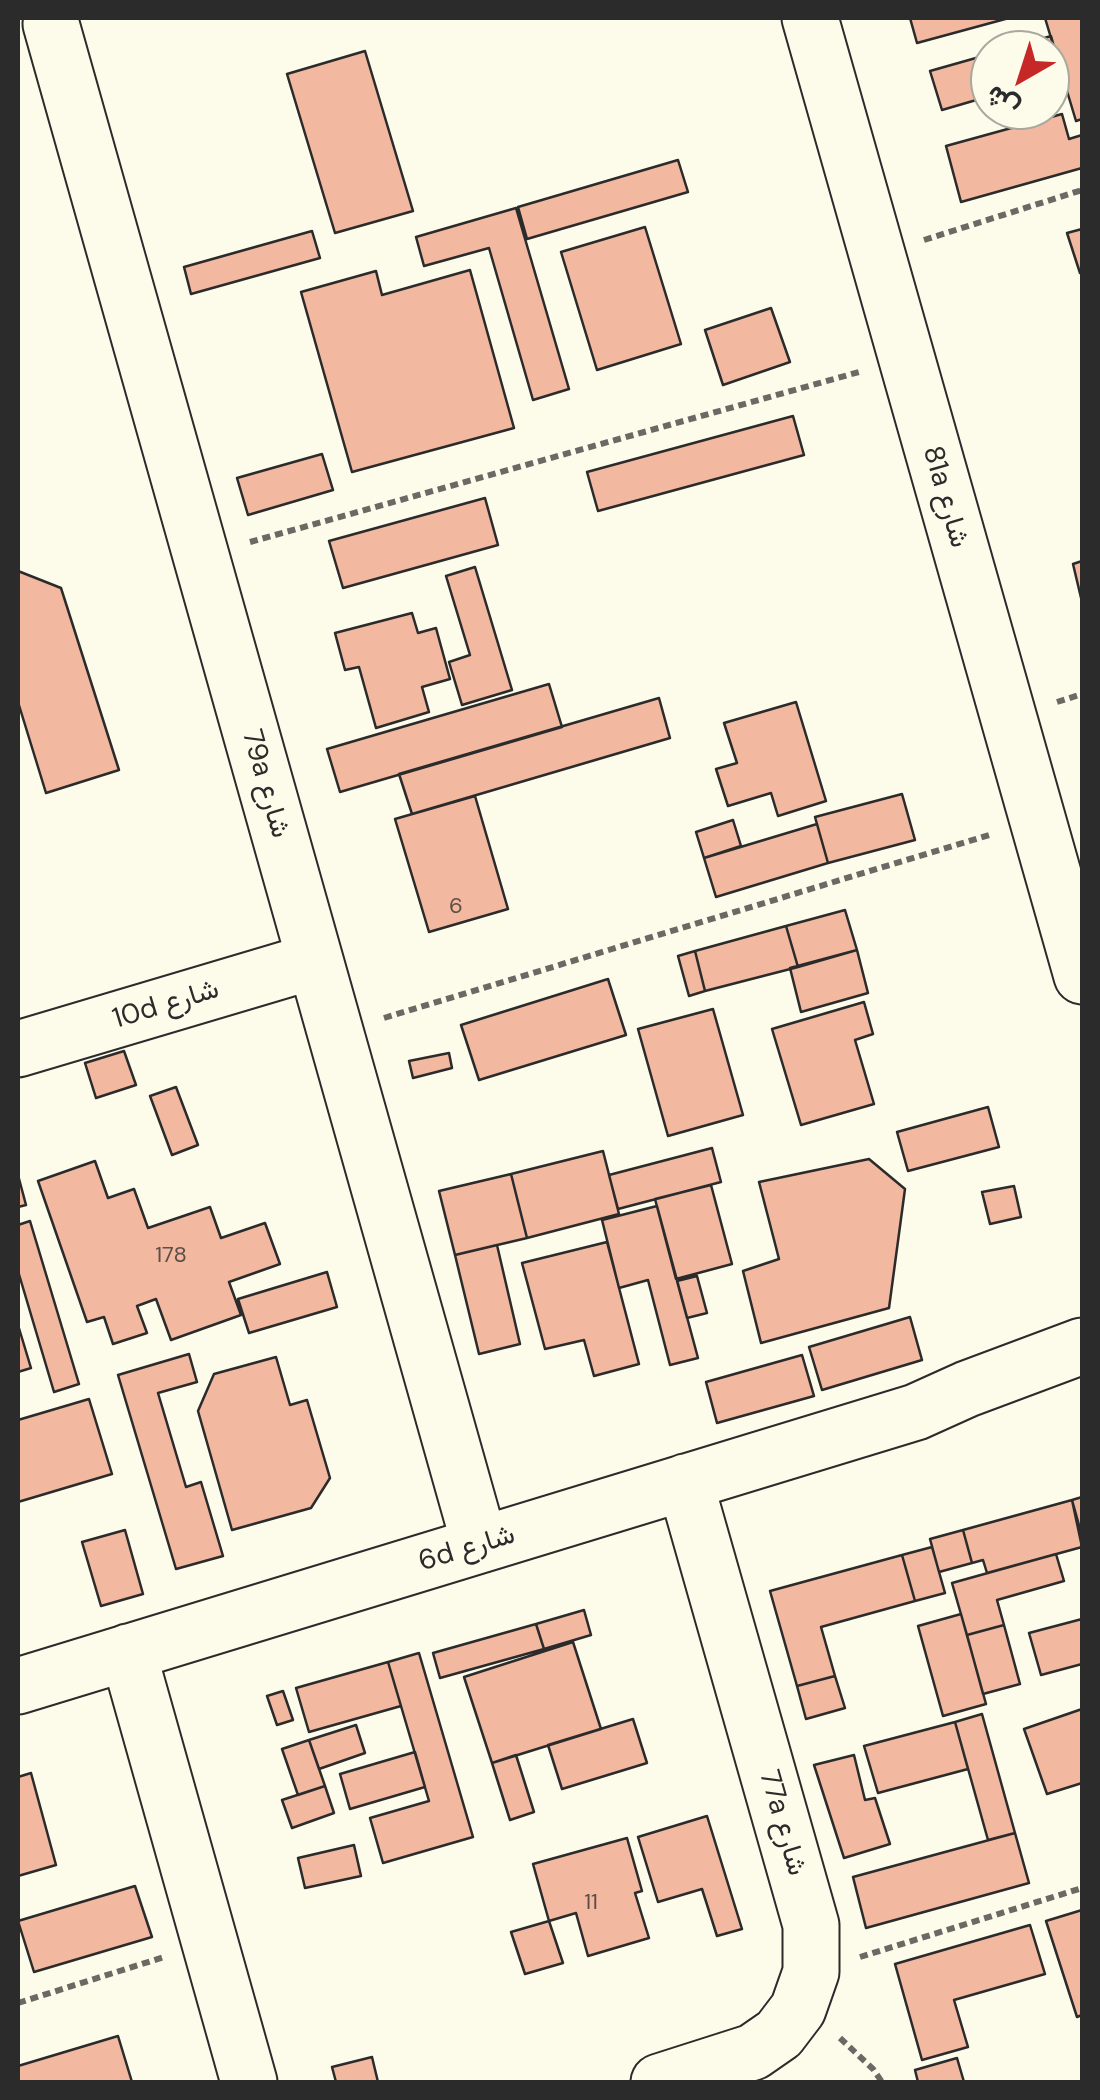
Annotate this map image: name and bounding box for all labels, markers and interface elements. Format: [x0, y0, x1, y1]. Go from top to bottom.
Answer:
north arrow [970, 30, 1070, 130]
text: ش [977, 77, 1027, 127]
street label: 81a شارع [914, 442, 976, 552]
street label: 79a شارع [234, 726, 296, 842]
house number: 6 [449, 894, 463, 920]
street label: 10d شارع [109, 973, 223, 1037]
house number: 178 [155, 1243, 187, 1269]
street label: 6d شارع [415, 1518, 519, 1580]
street label: 77a شارع [751, 1766, 813, 1880]
house number: 11 [584, 1890, 598, 1916]

